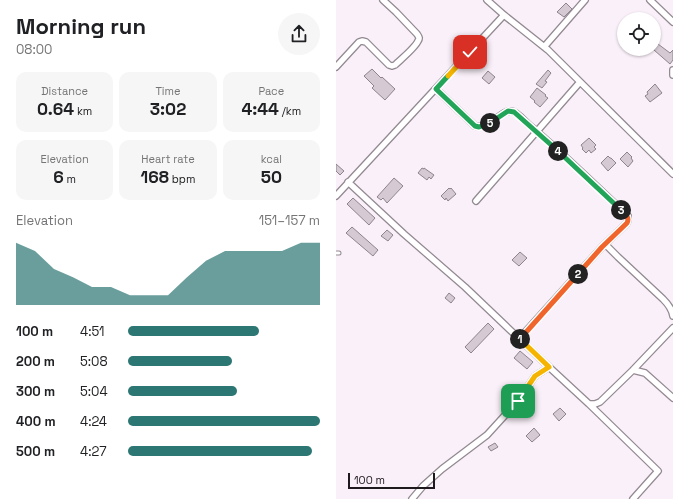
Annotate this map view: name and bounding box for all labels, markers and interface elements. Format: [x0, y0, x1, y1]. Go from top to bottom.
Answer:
text: Morning run [16, 12, 146, 40]
map controls [617, 12, 661, 56]
button: locate [617, 12, 661, 56]
button: share [278, 13, 320, 55]
pin [453, 35, 487, 69]
text: 08:00 [16, 41, 52, 58]
icon: check [459, 41, 481, 63]
text: Distance [41, 84, 88, 98]
text: Time [155, 84, 181, 98]
text: Pace [258, 84, 284, 98]
text: 0.64 [37, 98, 74, 120]
text: 3:02 [150, 98, 186, 120]
text: 4:44 [241, 98, 279, 120]
text: km [74, 104, 92, 118]
text: /km [279, 104, 301, 118]
pin: 5 [480, 113, 500, 133]
text: 5 [487, 116, 493, 130]
pin: 4 [548, 141, 568, 161]
text: 4 [555, 144, 562, 158]
text: Elevation [41, 152, 89, 166]
text: Heart rate [141, 152, 195, 166]
text: kcal [261, 152, 282, 166]
text: 6 [53, 166, 64, 188]
text: 168 [141, 166, 169, 188]
text: 50 [261, 166, 282, 188]
text: m [64, 172, 76, 186]
text: bpm [169, 172, 195, 186]
pin: 3 [611, 200, 631, 220]
text: 3 [618, 203, 624, 217]
text: Elevation [16, 212, 73, 229]
text: 151–157 m [259, 212, 320, 229]
pin: 2 [568, 264, 588, 284]
text: 2 [575, 267, 581, 281]
text: 100 m [16, 323, 53, 340]
text: 4:51 [80, 323, 104, 340]
pin: 1 [510, 329, 530, 349]
text: 1 [518, 332, 522, 346]
text: 200 m [16, 353, 55, 370]
text: 5:08 [80, 353, 108, 370]
text: 300 m [16, 383, 55, 400]
text: 5:04 [80, 383, 108, 400]
pin [501, 384, 535, 418]
icon: arrive [507, 390, 529, 412]
text: 400 m [16, 413, 56, 430]
text: 4:24 [80, 413, 107, 430]
text: 500 m [16, 443, 55, 460]
text: 4:27 [80, 443, 106, 460]
scale bar [348, 471, 435, 490]
text: 100 m [354, 473, 385, 487]

